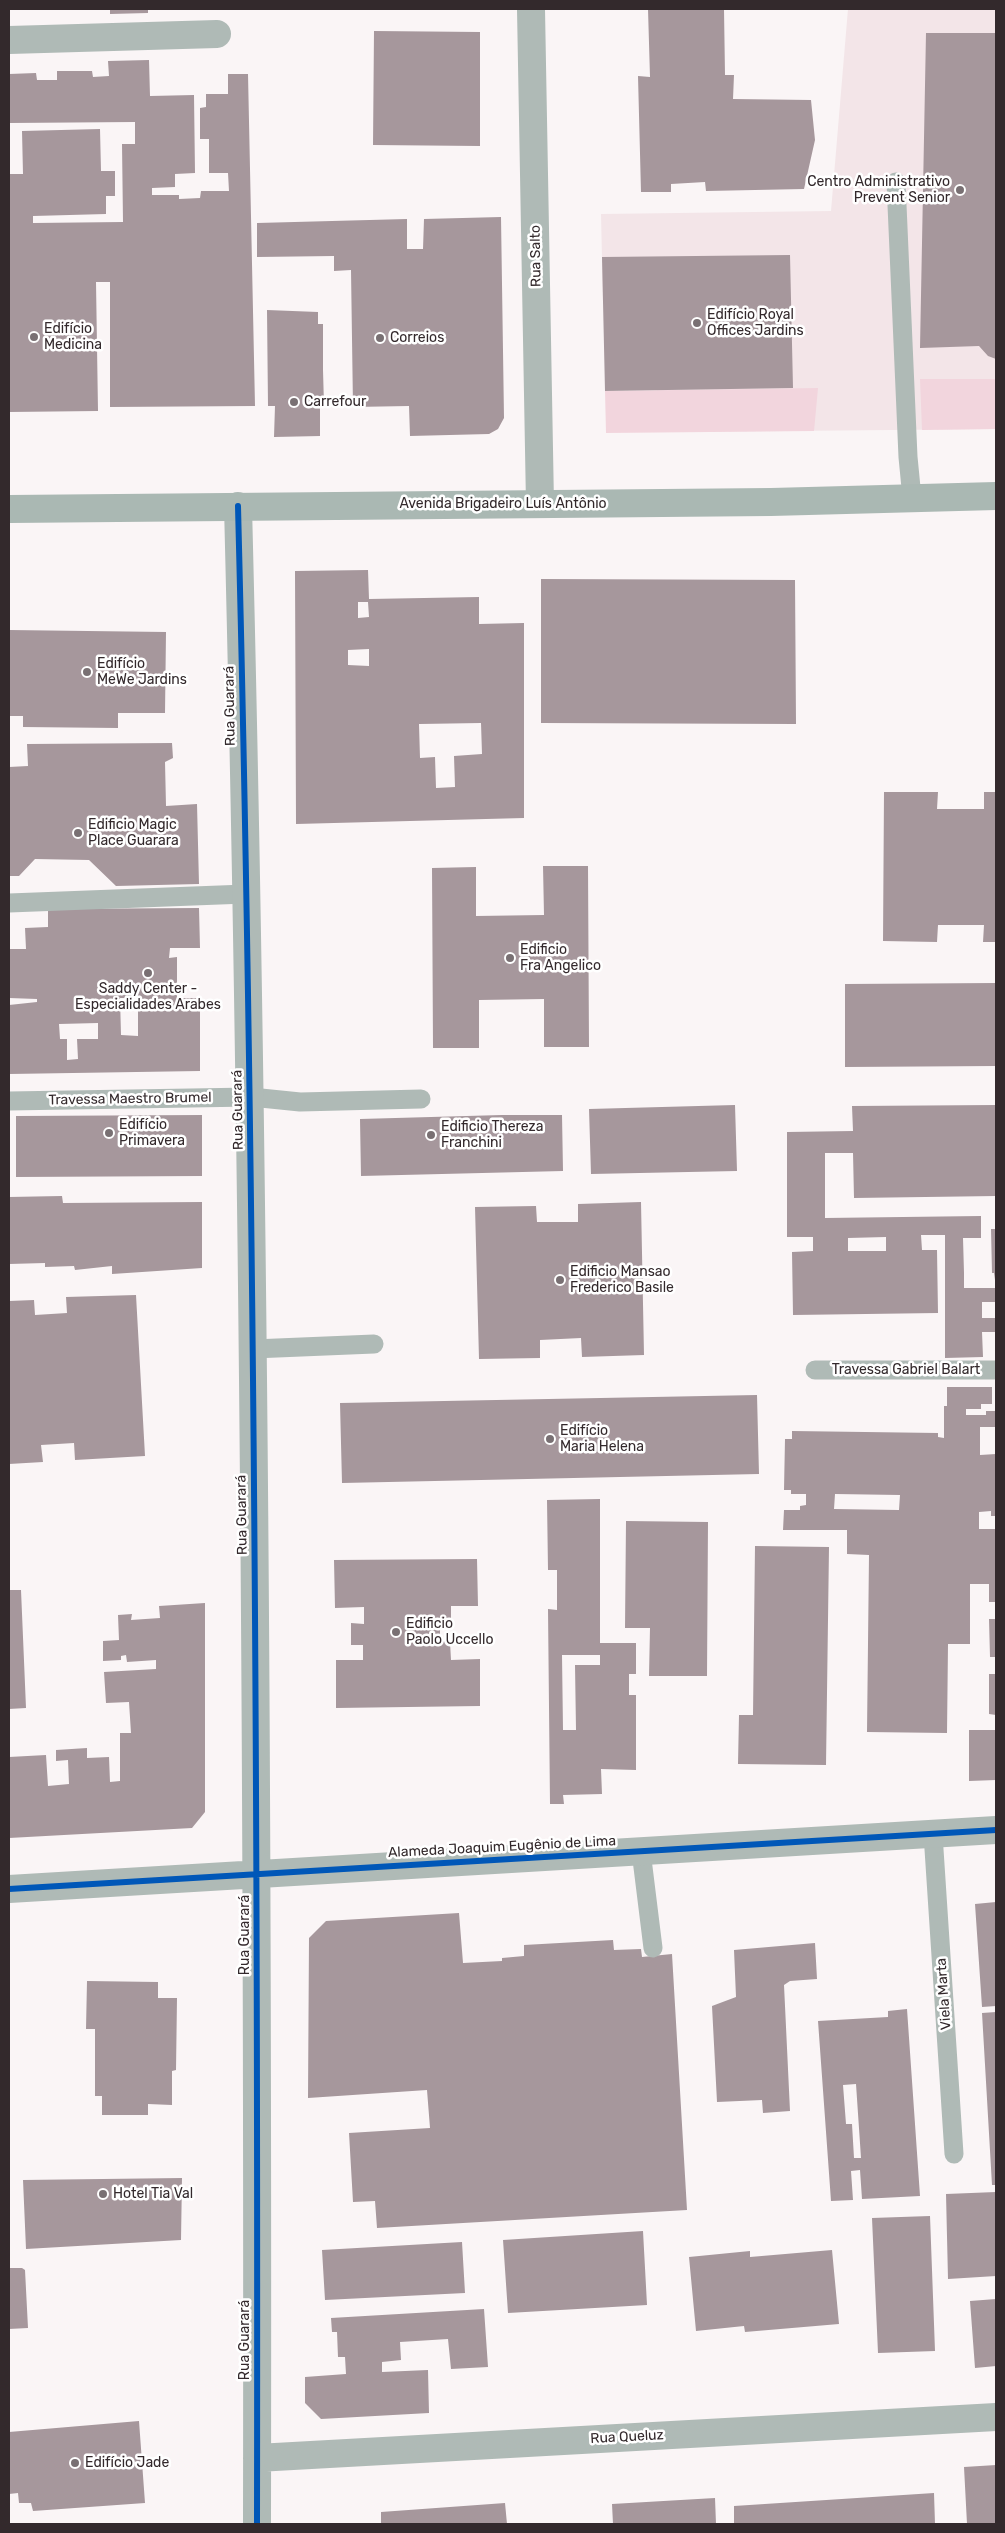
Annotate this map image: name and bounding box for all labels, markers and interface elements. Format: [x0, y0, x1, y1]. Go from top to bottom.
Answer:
place label: Centro Administrativo Prevent Senior [807, 174, 950, 206]
marker: Centro Administrativo Prevent Senior [954, 184, 966, 196]
street label: Rua Salto [527, 225, 545, 287]
place label: Edifício Royal Offices Jardins [707, 307, 804, 340]
marker: Edifício Royal Offices Jardins [691, 317, 703, 329]
place label: Edifício Medicina [44, 321, 102, 354]
place label: Correios [390, 330, 444, 346]
marker: Edifício Medicina [28, 331, 40, 343]
marker: Correios [374, 332, 386, 344]
place label: Carrefour [304, 394, 366, 410]
marker: Carrefour [288, 396, 300, 408]
street label: Avenida Brigadeiro Luís Antônio [399, 496, 607, 512]
place label: Edifício MeWe Jardins [97, 656, 187, 689]
marker: Edifício MeWe Jardins [81, 666, 93, 678]
street label: Rua Guarará [221, 666, 239, 746]
place label: Edificio Magic Place Guarara [88, 817, 179, 850]
marker: Edificio Magic Place Guarara [72, 827, 84, 839]
place label: Edificio Fra Angelico [520, 942, 601, 974]
marker: Edificio Fra Angelico [504, 952, 516, 964]
marker: Saddy Center - Especialidades Arabes [142, 967, 154, 979]
place label: Saddy Center - Especialidades Arabes [75, 981, 221, 1014]
street label: Rua Guarará [229, 1070, 247, 1150]
street label: Travessa Maestro Brumel [48, 1089, 212, 1109]
place label: Edifício Primavera [119, 1117, 185, 1150]
place label: Edificio Thereza Franchini [441, 1119, 543, 1152]
marker: Edifício Primavera [103, 1127, 115, 1139]
marker: Edificio Thereza Franchini [425, 1129, 437, 1141]
place label: Edificio Mansao Frederico Basile [570, 1264, 674, 1296]
marker: Edificio Mansao Frederico Basile [554, 1274, 566, 1286]
street label: Travessa Gabriel Balart [832, 1362, 980, 1378]
place label: Edifício Maria Helena [560, 1423, 644, 1455]
marker: Edifício Maria Helena [544, 1433, 556, 1445]
street label: Rua Guarará [233, 1475, 251, 1555]
place label: Edificio Paolo Uccello [406, 1616, 493, 1648]
marker: Edificio Paolo Uccello [390, 1626, 402, 1638]
street label: Alameda Joaquim Eugênio de Lima [388, 1833, 616, 1861]
street label: Rua Guarará [237, 1895, 253, 1975]
street label: Viela Marta [933, 1957, 955, 2031]
place label: Hotel Tia Val [113, 2186, 193, 2202]
marker: Hotel Tia Val [97, 2188, 109, 2200]
street label: Rua Guarará [237, 2300, 253, 2380]
street label: Rua Queluz [590, 2427, 664, 2447]
place label: Edifício Jade [85, 2455, 169, 2471]
marker: Edifício Jade [69, 2457, 81, 2469]

